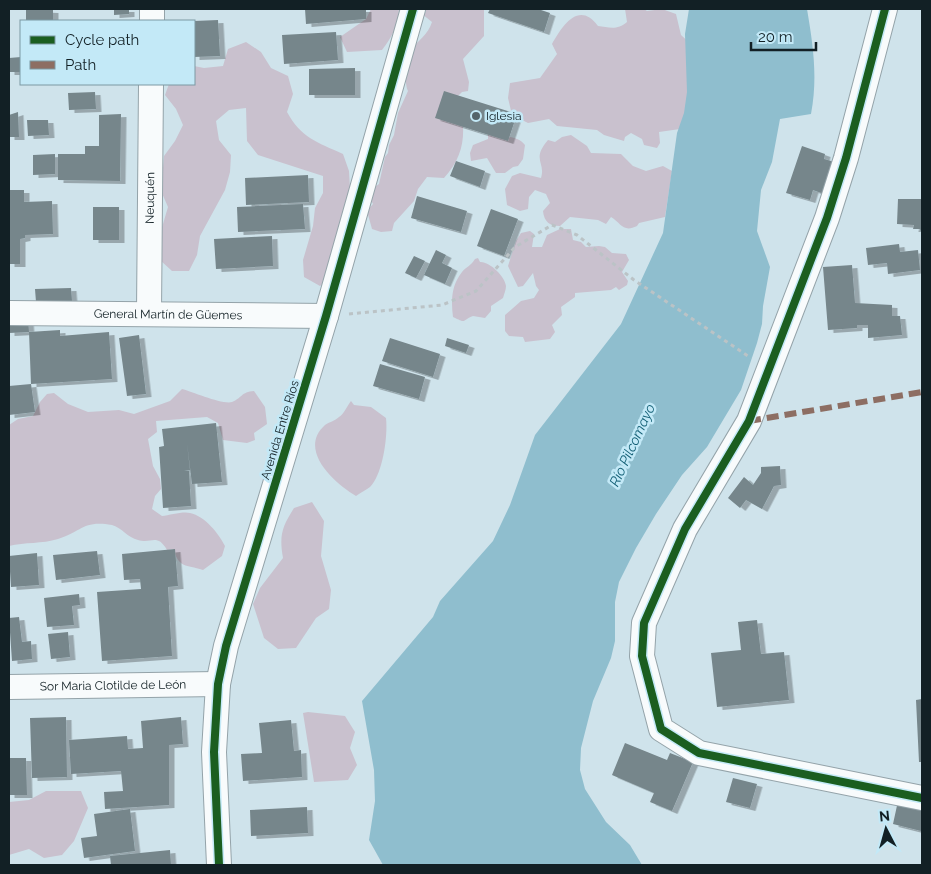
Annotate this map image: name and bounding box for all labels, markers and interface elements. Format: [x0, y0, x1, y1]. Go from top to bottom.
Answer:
legend [20, 20, 195, 85]
scale bar [751, 20, 816, 52]
text: 20 m [758, 28, 793, 46]
text: Cycle path [65, 31, 139, 49]
text: Path [65, 56, 96, 74]
place label: Iglesia [486, 109, 522, 123]
marker: Iglesia [470, 110, 482, 122]
street label: Neuquén [143, 172, 157, 224]
street label: General Martín de Güemes [94, 307, 243, 322]
street label: Avenida Entre Ríos [258, 378, 302, 481]
water label: Río Pilcomayo [606, 401, 658, 489]
street label: Sor Maria Clotilde de León [40, 677, 186, 694]
north arrow [861, 804, 911, 854]
text: N [878, 808, 891, 825]

